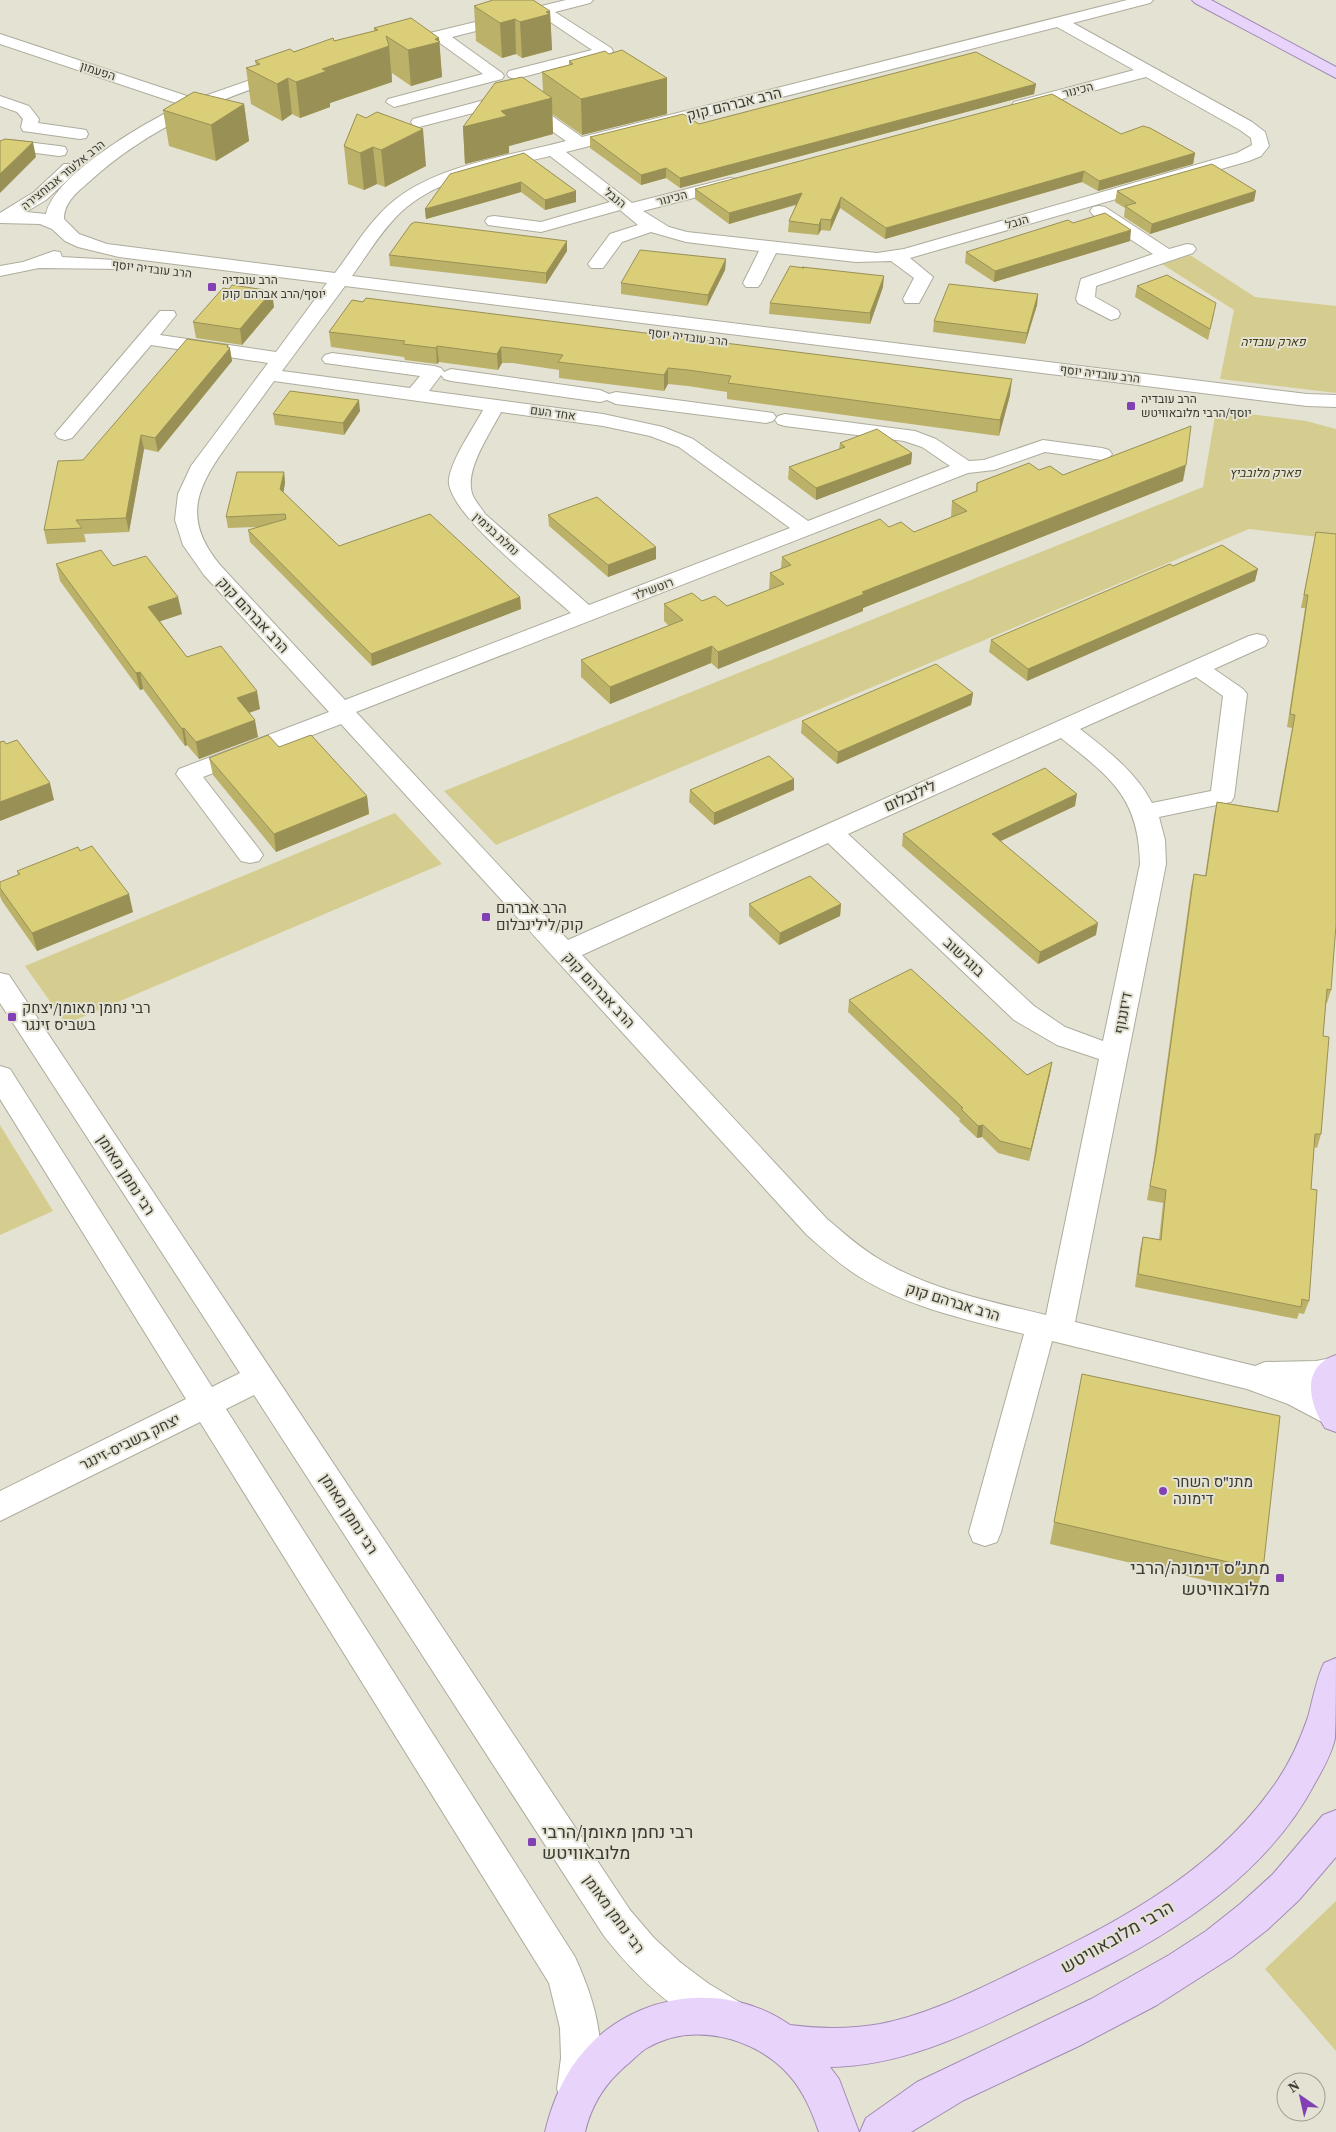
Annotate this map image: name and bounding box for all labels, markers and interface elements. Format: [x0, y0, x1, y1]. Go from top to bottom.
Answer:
street label: הפעמון [78, 58, 118, 84]
street label: הכינור [1061, 78, 1095, 102]
street label: הרב אברהם קוק [684, 82, 784, 125]
street label: הרב אלעזר אבוחצירה [18, 136, 108, 214]
street label: הנבל [601, 184, 629, 212]
street label: הכינור [655, 186, 689, 210]
street label: הנבל [1003, 211, 1031, 233]
street label: הרב עובדיה יוסף [111, 256, 193, 282]
place label: הרב עובדיה יוסף/הרב אברהם קוק [222, 272, 326, 302]
marker: הרב עובדיה יוסף/הרב אברהם קוק [206, 281, 218, 293]
street label: הרב עובדיה יוסף [647, 324, 729, 350]
park label: פארק עובדיה [1240, 334, 1307, 350]
street label: הרב עובדיה יוסף [1059, 361, 1141, 387]
place label: הרב עובדיה יוסף/הרבי מלובאוויטש [1141, 391, 1252, 421]
marker: הרב עובדיה יוסף/הרבי מלובאוויטש [1125, 400, 1137, 412]
street label: אחד העם [529, 402, 577, 424]
park label: פארק מלובביץ [1229, 465, 1302, 481]
street label: נחלת בנימין [469, 509, 523, 559]
street label: הרב אברהם קוק [212, 572, 294, 657]
street label: רוטשילד [630, 574, 676, 604]
street label: לילנבלום [880, 775, 939, 816]
place label: הרב אברהם קוק/לילינבלום [496, 897, 583, 935]
marker: הרב אברהם קוק/לילינבלום [480, 911, 492, 923]
street label: בוגרשוב [939, 932, 990, 981]
street label: הרב אברהם קוק [558, 947, 640, 1032]
street label: דיזנגוף [1108, 990, 1137, 1036]
place label: רבי נחמן מאומן/יצחק בשביס זינגר [22, 997, 151, 1035]
marker: רבי נחמן מאומן/יצחק בשביס זינגר [6, 1011, 18, 1023]
street label: רבי נחמן מאומן [92, 1130, 160, 1219]
street label: הרב אברהם קוק [904, 1277, 1003, 1326]
street label: יצחק בשביס-זינגר [76, 1408, 184, 1475]
street label: רבי נחמן מאומן [315, 1469, 383, 1558]
place label: מתנ"ס השחר דימונה [1173, 1471, 1253, 1509]
marker: מתנ"ס השחר דימונה [1157, 1485, 1169, 1497]
place label: מתנ״ס דימונה/הרבי מלובאוויטש [1130, 1555, 1270, 1601]
marker: מתנ״ס דימונה/הרבי מלובאוויטש [1274, 1572, 1286, 1584]
place label: רבי נחמן מאומן/הרבי מלובאוויטש [542, 1819, 693, 1865]
marker: רבי נחמן מאומן/הרבי מלובאוויטש [526, 1836, 538, 1848]
street label: רבי נחמן מאומן [579, 1870, 650, 1957]
street label: הרבי מלובאוויטש [1056, 1894, 1178, 1979]
north arrow [1276, 2072, 1326, 2122]
text: N [1284, 2075, 1304, 2097]

